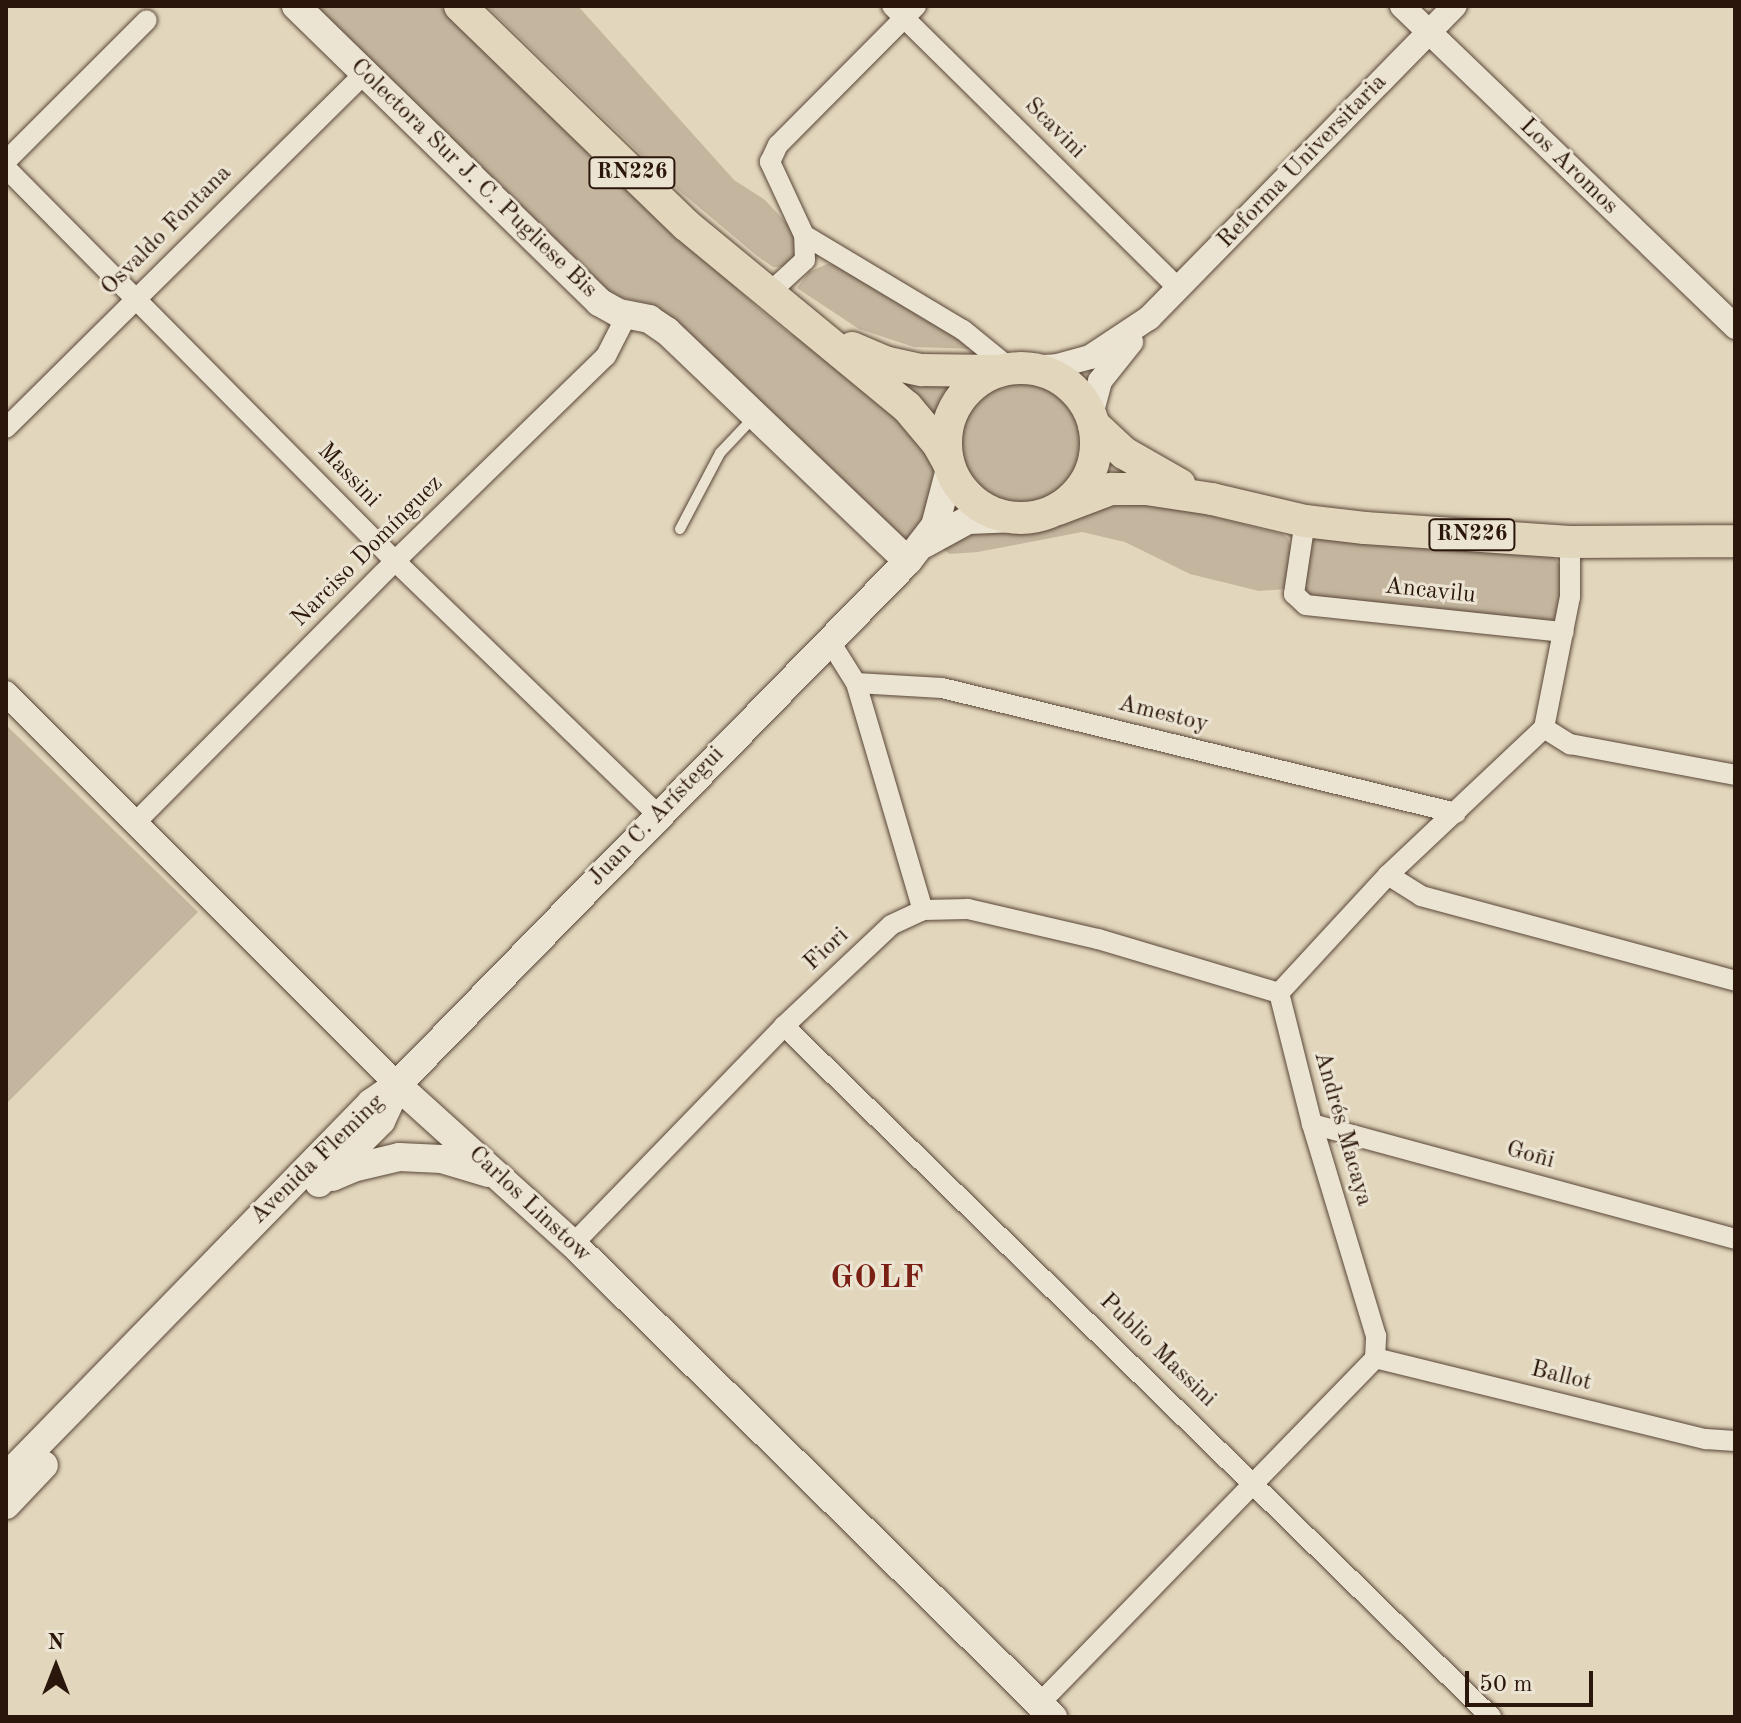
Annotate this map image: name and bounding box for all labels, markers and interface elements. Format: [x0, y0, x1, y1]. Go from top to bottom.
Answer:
street label: Colectora Sur J. C. Pugliese Bis [343, 53, 603, 305]
street label: Reforma Universitaria [1212, 69, 1394, 255]
street label: Scavini [1017, 92, 1091, 166]
street label: Los Aromos [1512, 113, 1624, 221]
road number: RN226 [588, 155, 676, 191]
street label: Osvaldo Fontana [96, 160, 238, 302]
street label: Massini [310, 438, 386, 514]
street label: Narciso Domínguez [286, 470, 450, 634]
road number: RN226 [1428, 517, 1516, 553]
street label: Ancavilu [1383, 573, 1477, 611]
street label: Amestoy [1115, 690, 1211, 740]
street label: Juan C. Arístegui [583, 741, 731, 893]
street label: Fiori [799, 922, 855, 978]
street label: Andrés Macaya [1306, 1048, 1378, 1210]
street label: Avenida Fleming [245, 1089, 391, 1231]
street label: Goñi [1503, 1136, 1557, 1176]
street label: Carlos Linstow [461, 1141, 597, 1269]
district label: GOLF [830, 1260, 926, 1298]
street label: Publio Massini [1092, 1288, 1222, 1414]
street label: Ballot [1528, 1356, 1594, 1398]
north arrow [16, 1627, 96, 1707]
text: N [48, 1632, 64, 1654]
scale bar [1469, 1655, 1597, 1705]
text: 50 m [1479, 1673, 1533, 1697]

